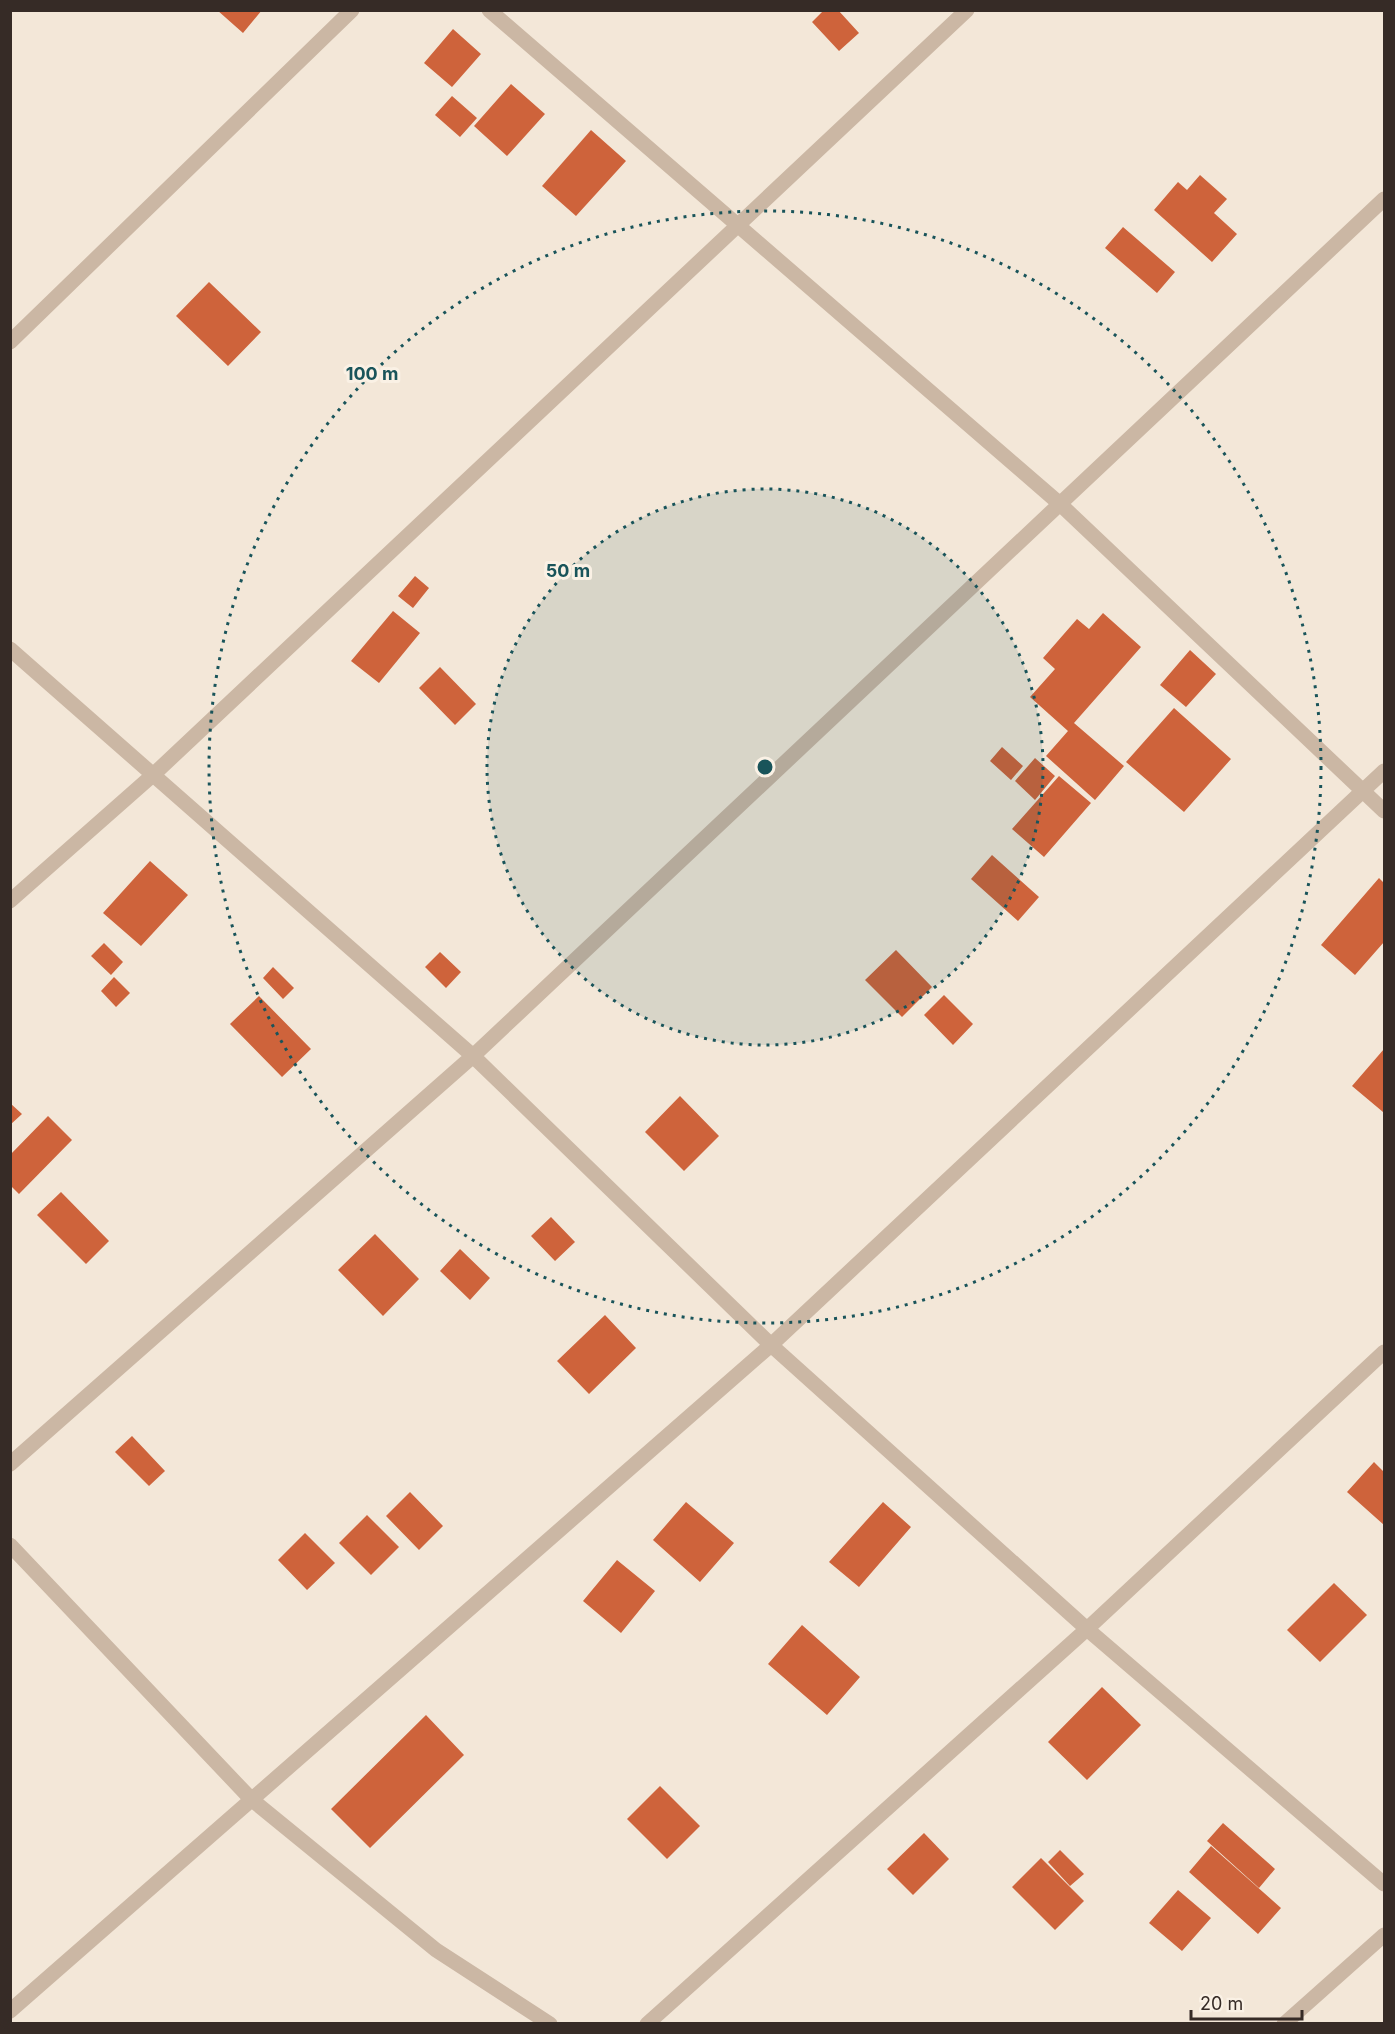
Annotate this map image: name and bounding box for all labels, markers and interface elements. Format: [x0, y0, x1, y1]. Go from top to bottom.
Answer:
text: 100 m [346, 363, 398, 384]
text: 50 m [546, 560, 590, 581]
centre of rings [755, 757, 775, 777]
scale bar [1191, 1983, 1302, 2021]
text: 20 m [1200, 1993, 1243, 2014]

